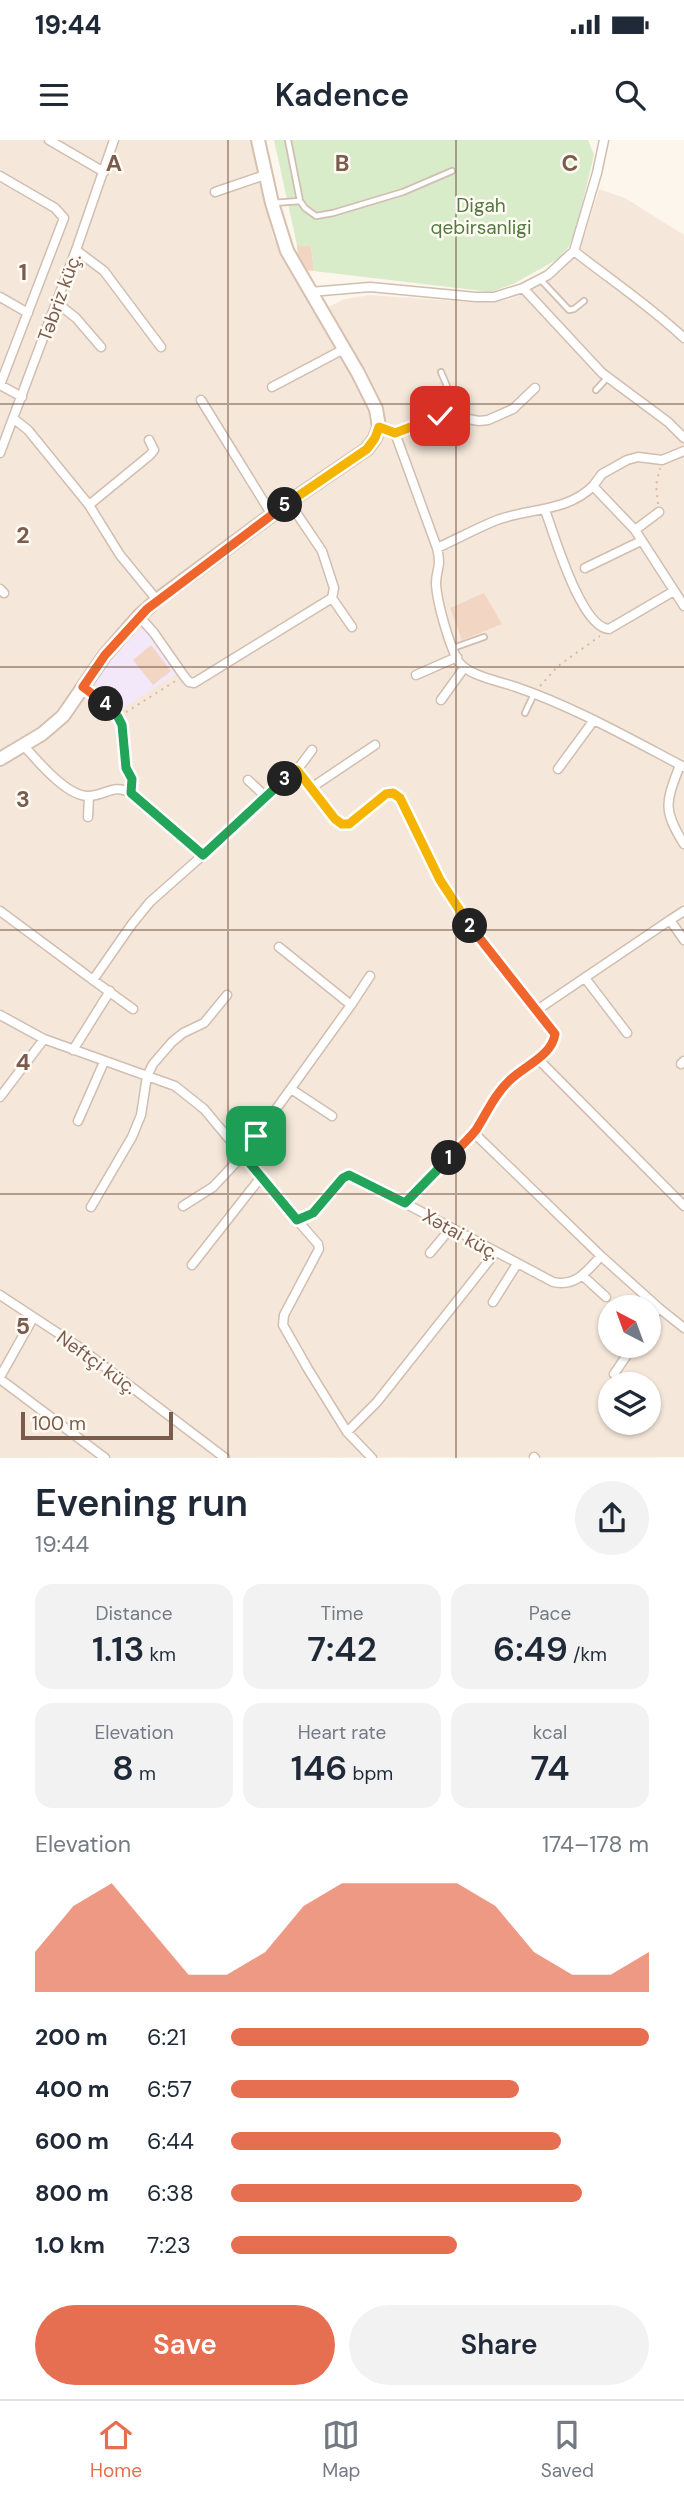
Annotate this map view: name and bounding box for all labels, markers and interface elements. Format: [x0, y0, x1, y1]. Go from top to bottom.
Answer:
text: 19:44 [35, 8, 101, 42]
text: Kadence [275, 74, 409, 116]
icon: menu [35, 76, 73, 114]
icon: search [611, 76, 649, 114]
text: A [106, 148, 122, 178]
text: B [335, 148, 349, 178]
text: C [562, 148, 578, 178]
park label: Digah qebirsanligi [431, 193, 531, 240]
street label: Təbriz küç. [32, 250, 87, 345]
text: 1 [19, 257, 27, 287]
pin [410, 386, 470, 446]
icon: check [421, 397, 459, 435]
pin: 5 [268, 488, 302, 522]
text: 5 [279, 492, 290, 517]
text: 2 [16, 520, 30, 550]
pin: 4 [88, 686, 124, 722]
text: 4 [99, 691, 112, 716]
pin: 3 [268, 762, 302, 796]
text: 3 [279, 766, 290, 791]
text: 3 [16, 784, 30, 814]
pin: 2 [452, 908, 488, 944]
text: 2 [464, 913, 475, 938]
text: 4 [16, 1047, 31, 1077]
pin [226, 1106, 286, 1166]
icon: arrive [237, 1117, 275, 1155]
pin: 1 [432, 1140, 466, 1176]
text: 1 [445, 1145, 452, 1170]
street label: Xətai küç. [418, 1203, 503, 1266]
north arrow [598, 1295, 662, 1358]
map controls [598, 1295, 661, 1435]
text: 5 [16, 1311, 30, 1341]
street label: Neftçi küç. [52, 1325, 142, 1400]
button: layers [598, 1372, 661, 1435]
scale bar [21, 1408, 173, 1440]
text: 100 m [32, 1411, 86, 1436]
text: Evening run [35, 1478, 248, 1528]
button: share [575, 1481, 649, 1555]
text: 19:44 [35, 1529, 89, 1559]
text: Distance [95, 1601, 173, 1626]
text: Time [321, 1601, 363, 1626]
text: Pace [529, 1601, 571, 1626]
text: 1.13 [92, 1626, 144, 1672]
text: 7:42 [307, 1626, 377, 1672]
text: 6:49 [493, 1626, 568, 1672]
text: km [144, 1642, 176, 1667]
text: /km [568, 1642, 607, 1667]
text: Elevation [94, 1720, 174, 1745]
text: Heart rate [298, 1720, 386, 1745]
text: kcal [533, 1720, 567, 1745]
text: 8 [112, 1745, 134, 1791]
text: 146 [291, 1745, 347, 1791]
text: 74 [530, 1745, 570, 1791]
text: m [134, 1761, 156, 1786]
text: bpm [347, 1761, 393, 1786]
text: Elevation [35, 1829, 131, 1859]
text: 174–178 m [542, 1829, 649, 1859]
text: 200 m [35, 2022, 108, 2052]
text: 6:21 [147, 2022, 187, 2052]
text: 400 m [35, 2074, 109, 2104]
text: 6:57 [147, 2074, 192, 2104]
text: 600 m [35, 2126, 109, 2156]
text: 6:44 [147, 2126, 194, 2156]
text: 800 m [35, 2178, 109, 2208]
text: 6:38 [147, 2178, 194, 2208]
text: 1.0 km [35, 2230, 105, 2260]
text: 7:23 [147, 2230, 191, 2260]
button: Save [35, 2305, 335, 2385]
button: Share [349, 2305, 649, 2385]
tab: Home [90, 2416, 142, 2483]
tab: Map [322, 2416, 360, 2483]
tab: Saved [541, 2416, 594, 2483]

